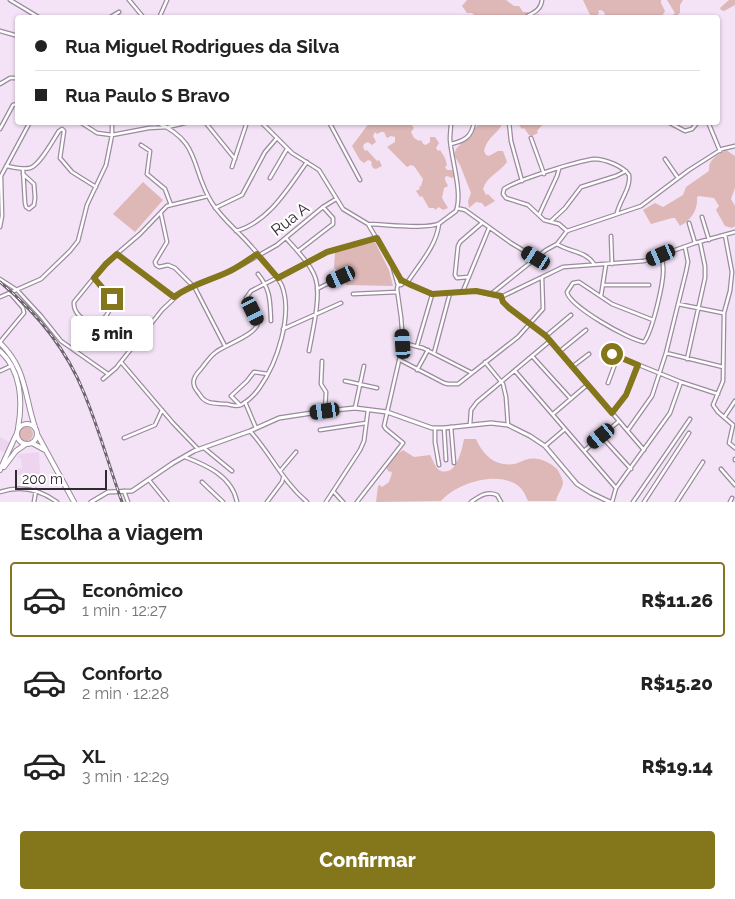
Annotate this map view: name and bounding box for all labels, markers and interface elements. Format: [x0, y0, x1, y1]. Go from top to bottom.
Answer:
text: Rua Miguel Rodrigues da Silva [65, 35, 339, 57]
text: Rua Paulo S Bravo [65, 84, 230, 106]
street label: Rua A [267, 198, 313, 240]
car [644, 242, 677, 268]
car [519, 244, 552, 272]
car [324, 264, 357, 290]
route end [101, 288, 123, 310]
car [239, 294, 266, 328]
callout: 5 min [71, 316, 153, 352]
text: 5 min [91, 324, 133, 343]
car [394, 329, 411, 359]
route start [601, 343, 623, 365]
car [309, 401, 340, 421]
car [584, 421, 617, 451]
scale bar [15, 467, 108, 490]
text: 200 m [22, 471, 63, 487]
text: Escolha a viagem [20, 519, 203, 545]
icon: car [22, 577, 67, 622]
text: Econômico [82, 579, 183, 601]
text: R$11.26 [641, 589, 713, 611]
text: 1 min · 12:27 [82, 601, 167, 620]
icon: car [22, 660, 67, 705]
text: Conforto [82, 662, 162, 684]
text: R$15.20 [640, 672, 713, 694]
text: 2 min · 12:28 [82, 684, 169, 703]
icon: car [22, 743, 67, 788]
text: XL [82, 745, 105, 767]
text: R$19.14 [642, 755, 713, 777]
text: 3 min · 12:29 [82, 767, 169, 786]
button: Confirmar [20, 831, 715, 889]

